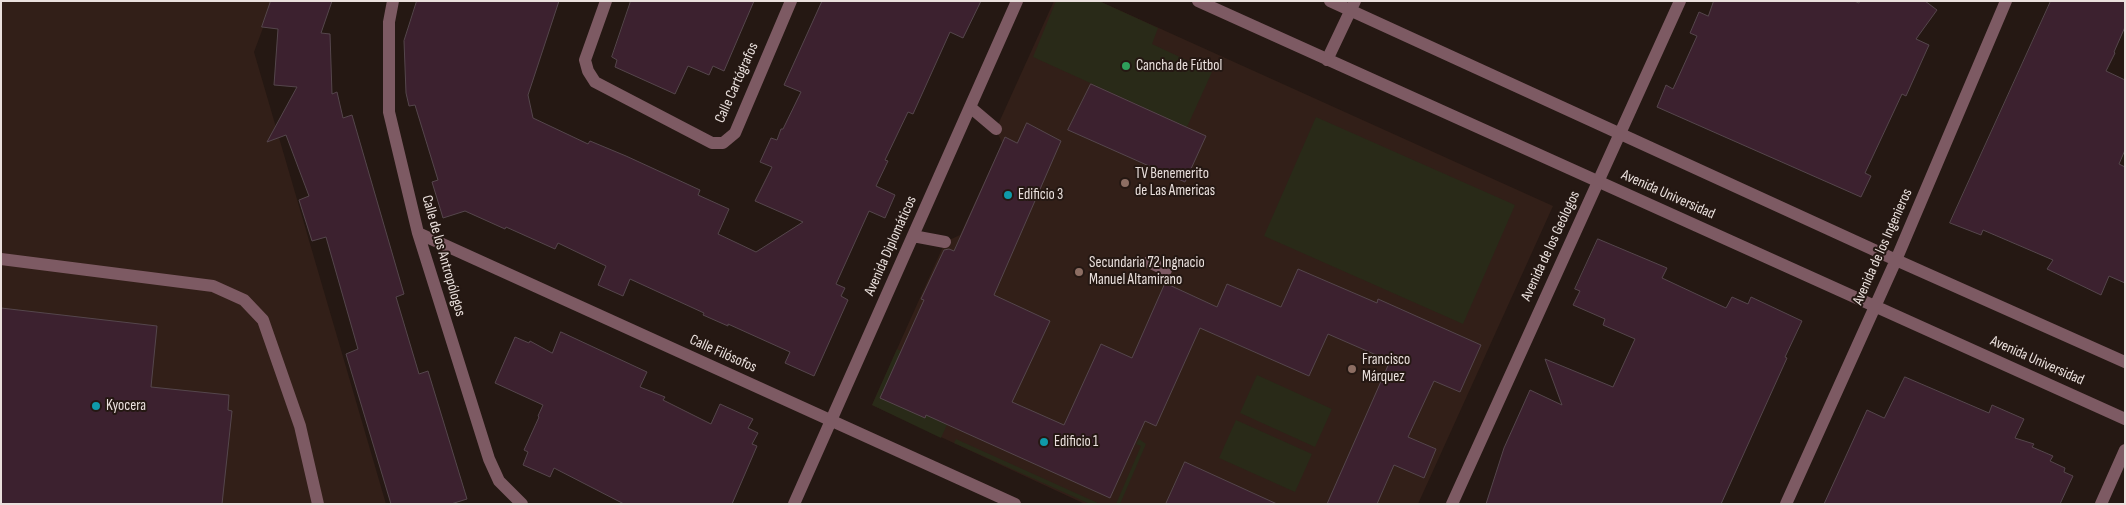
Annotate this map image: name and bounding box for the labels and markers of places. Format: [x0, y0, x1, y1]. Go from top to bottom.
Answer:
place label: Cancha de Fútbol [1136, 57, 1222, 75]
marker: Cancha de Fútbol [1120, 60, 1132, 72]
place label: TV Benemerito de Las Americas [1135, 165, 1215, 200]
marker: TV Benemerito de Las Americas [1119, 177, 1131, 189]
place label: Edificio 3 [1018, 186, 1063, 204]
marker: Edificio 3 [1002, 189, 1014, 201]
place label: Secundaria 72 Ingnacio Manuel Altamirano [1089, 254, 1205, 289]
marker: Secundaria 72 Ingnacio Manuel Altamirano [1073, 266, 1085, 278]
place label: Francisco Márquez [1362, 351, 1410, 386]
marker: Francisco Márquez [1346, 363, 1358, 375]
place label: Kyocera [106, 397, 146, 415]
marker: Kyocera [90, 400, 102, 412]
place label: Edificio 1 [1054, 433, 1098, 451]
marker: Edificio 1 [1038, 436, 1050, 448]

